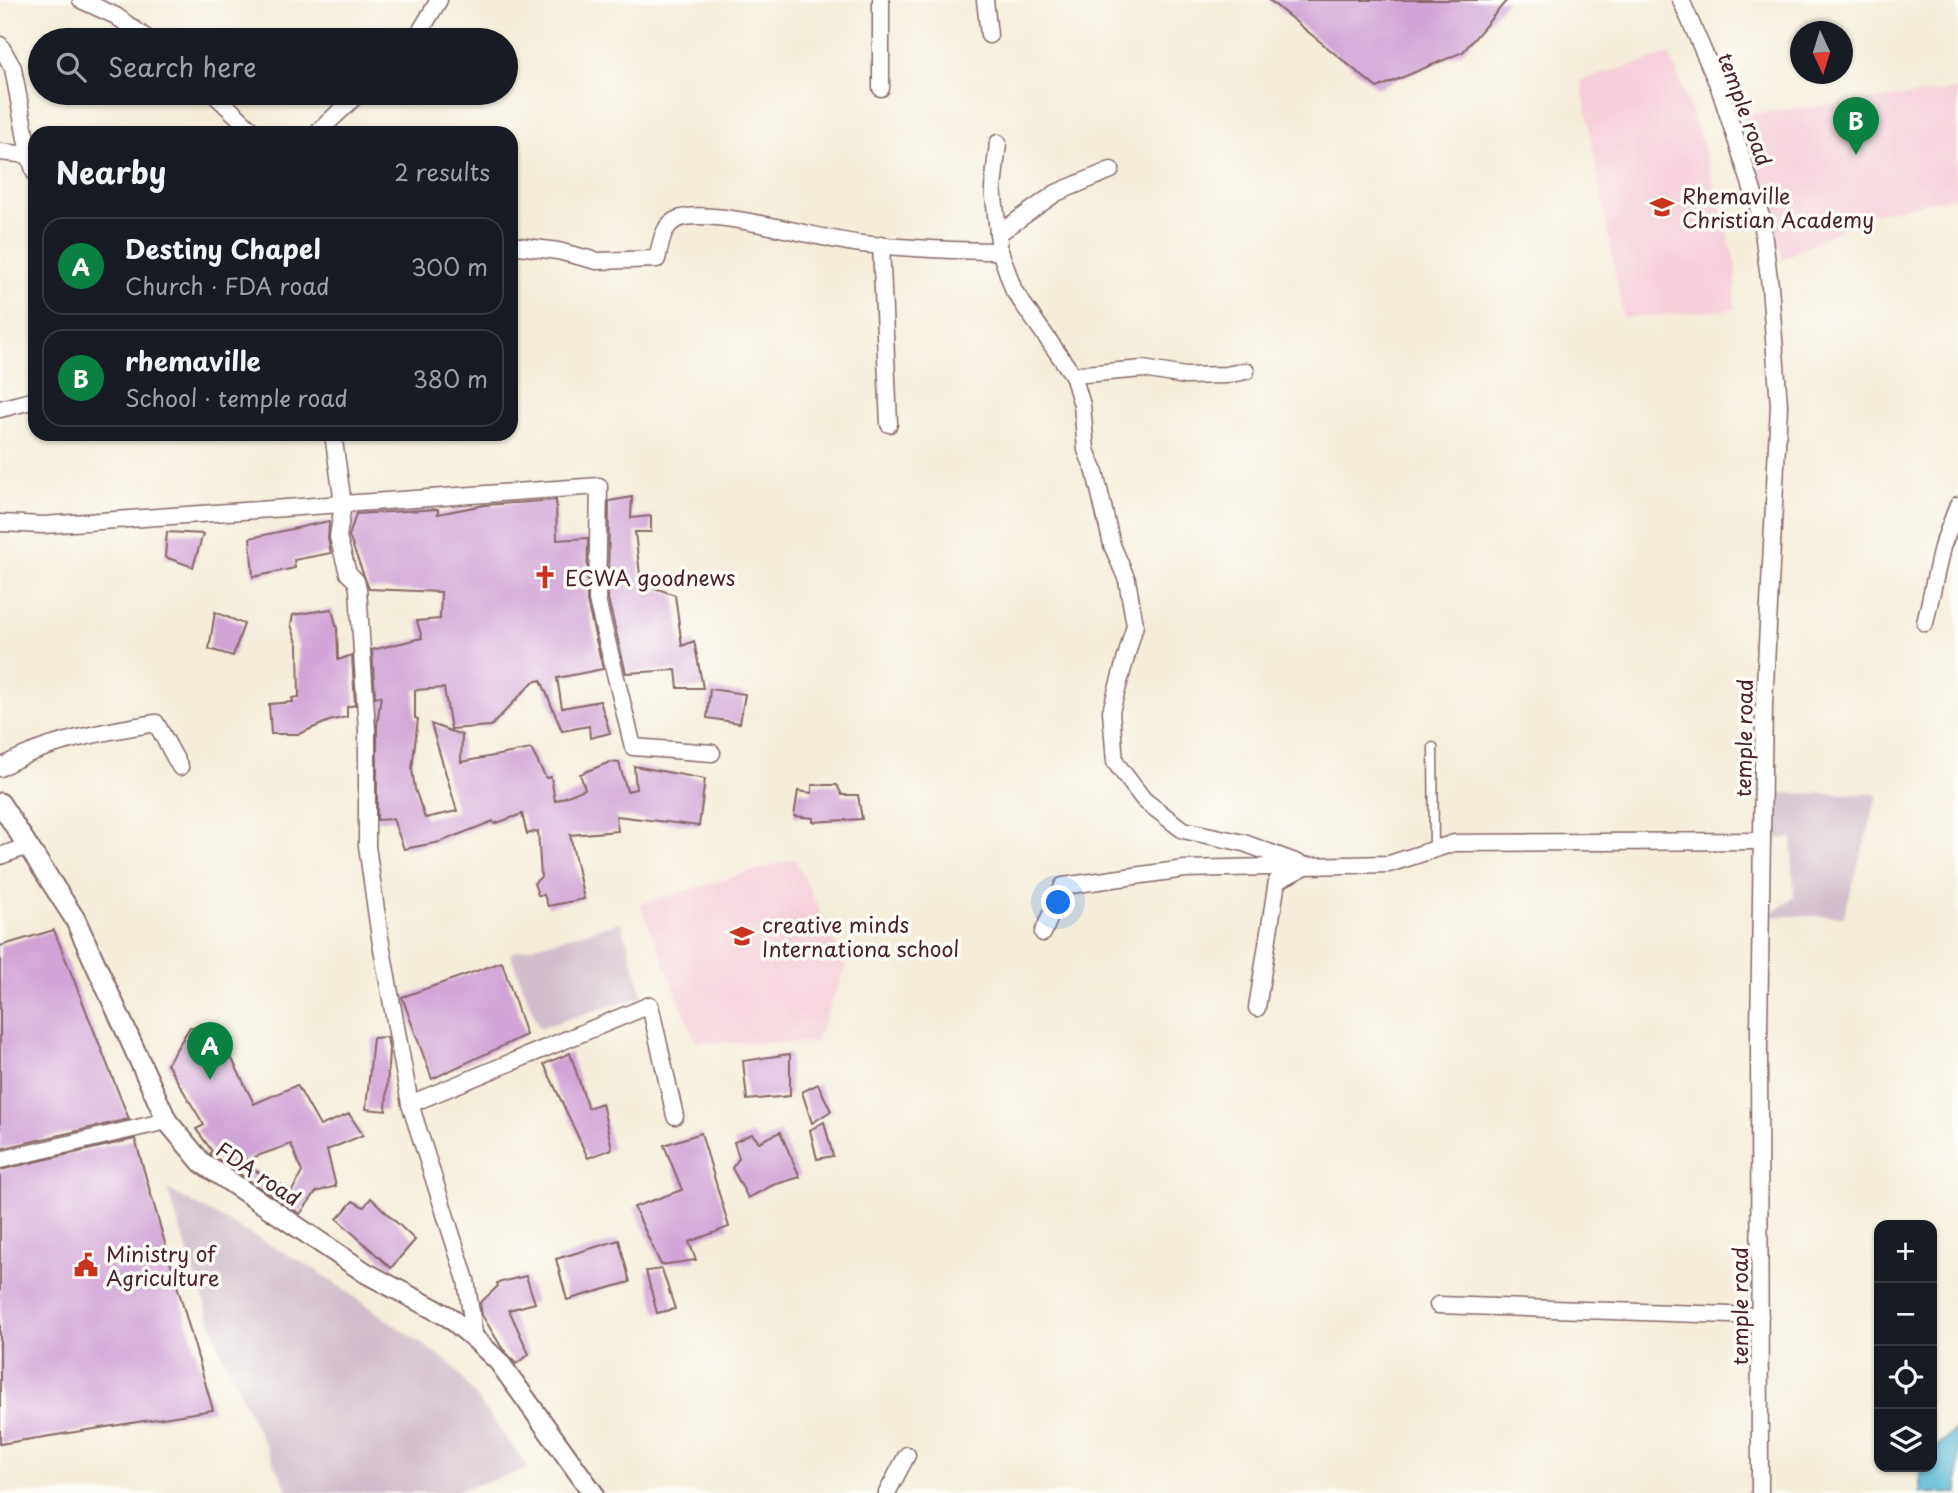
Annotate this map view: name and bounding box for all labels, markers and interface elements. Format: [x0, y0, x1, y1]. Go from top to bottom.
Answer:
north arrow [1790, 21, 1853, 84]
search box [28, 28, 518, 105]
text: Search here [108, 47, 257, 86]
icon: search [52, 48, 90, 86]
street label: temple road [1711, 48, 1781, 170]
pin: B [1833, 97, 1879, 155]
text: Nearby [56, 149, 166, 194]
text: 2 results [394, 154, 490, 189]
place label: Rhemaville Christian Academy [1682, 179, 1874, 235]
school or university icon: Rhemaville Christian Academy [1648, 193, 1676, 221]
text: Destiny Chapel [125, 229, 321, 268]
text: A [72, 249, 90, 284]
text: 300 m [411, 249, 488, 284]
text: Church · FDA road [125, 268, 330, 303]
text: rhemaville [125, 341, 261, 380]
text: B [73, 361, 89, 396]
text: 380 m [413, 361, 488, 396]
text: School · temple road [125, 380, 348, 415]
place label: ECWA goodnews [565, 561, 735, 593]
church icon: ECWA goodnews [531, 563, 559, 591]
street label: temple road [1726, 679, 1760, 797]
your location [1041, 885, 1075, 919]
place label: creative minds Internationa school [762, 908, 959, 964]
school or university icon: creative minds Internationa school [728, 922, 756, 950]
pin: A [187, 1022, 233, 1080]
street label: FDA road [210, 1133, 308, 1213]
map controls [1874, 1220, 1937, 1472]
button: + [1874, 1220, 1937, 1283]
place label: Ministry of Agriculture [106, 1237, 219, 1293]
street label: temple road [1723, 1247, 1755, 1365]
public building icon: Ministry of Agriculture [72, 1251, 100, 1279]
button: − [1874, 1283, 1937, 1346]
button: locate [1874, 1346, 1937, 1409]
button: layers [1874, 1409, 1937, 1472]

